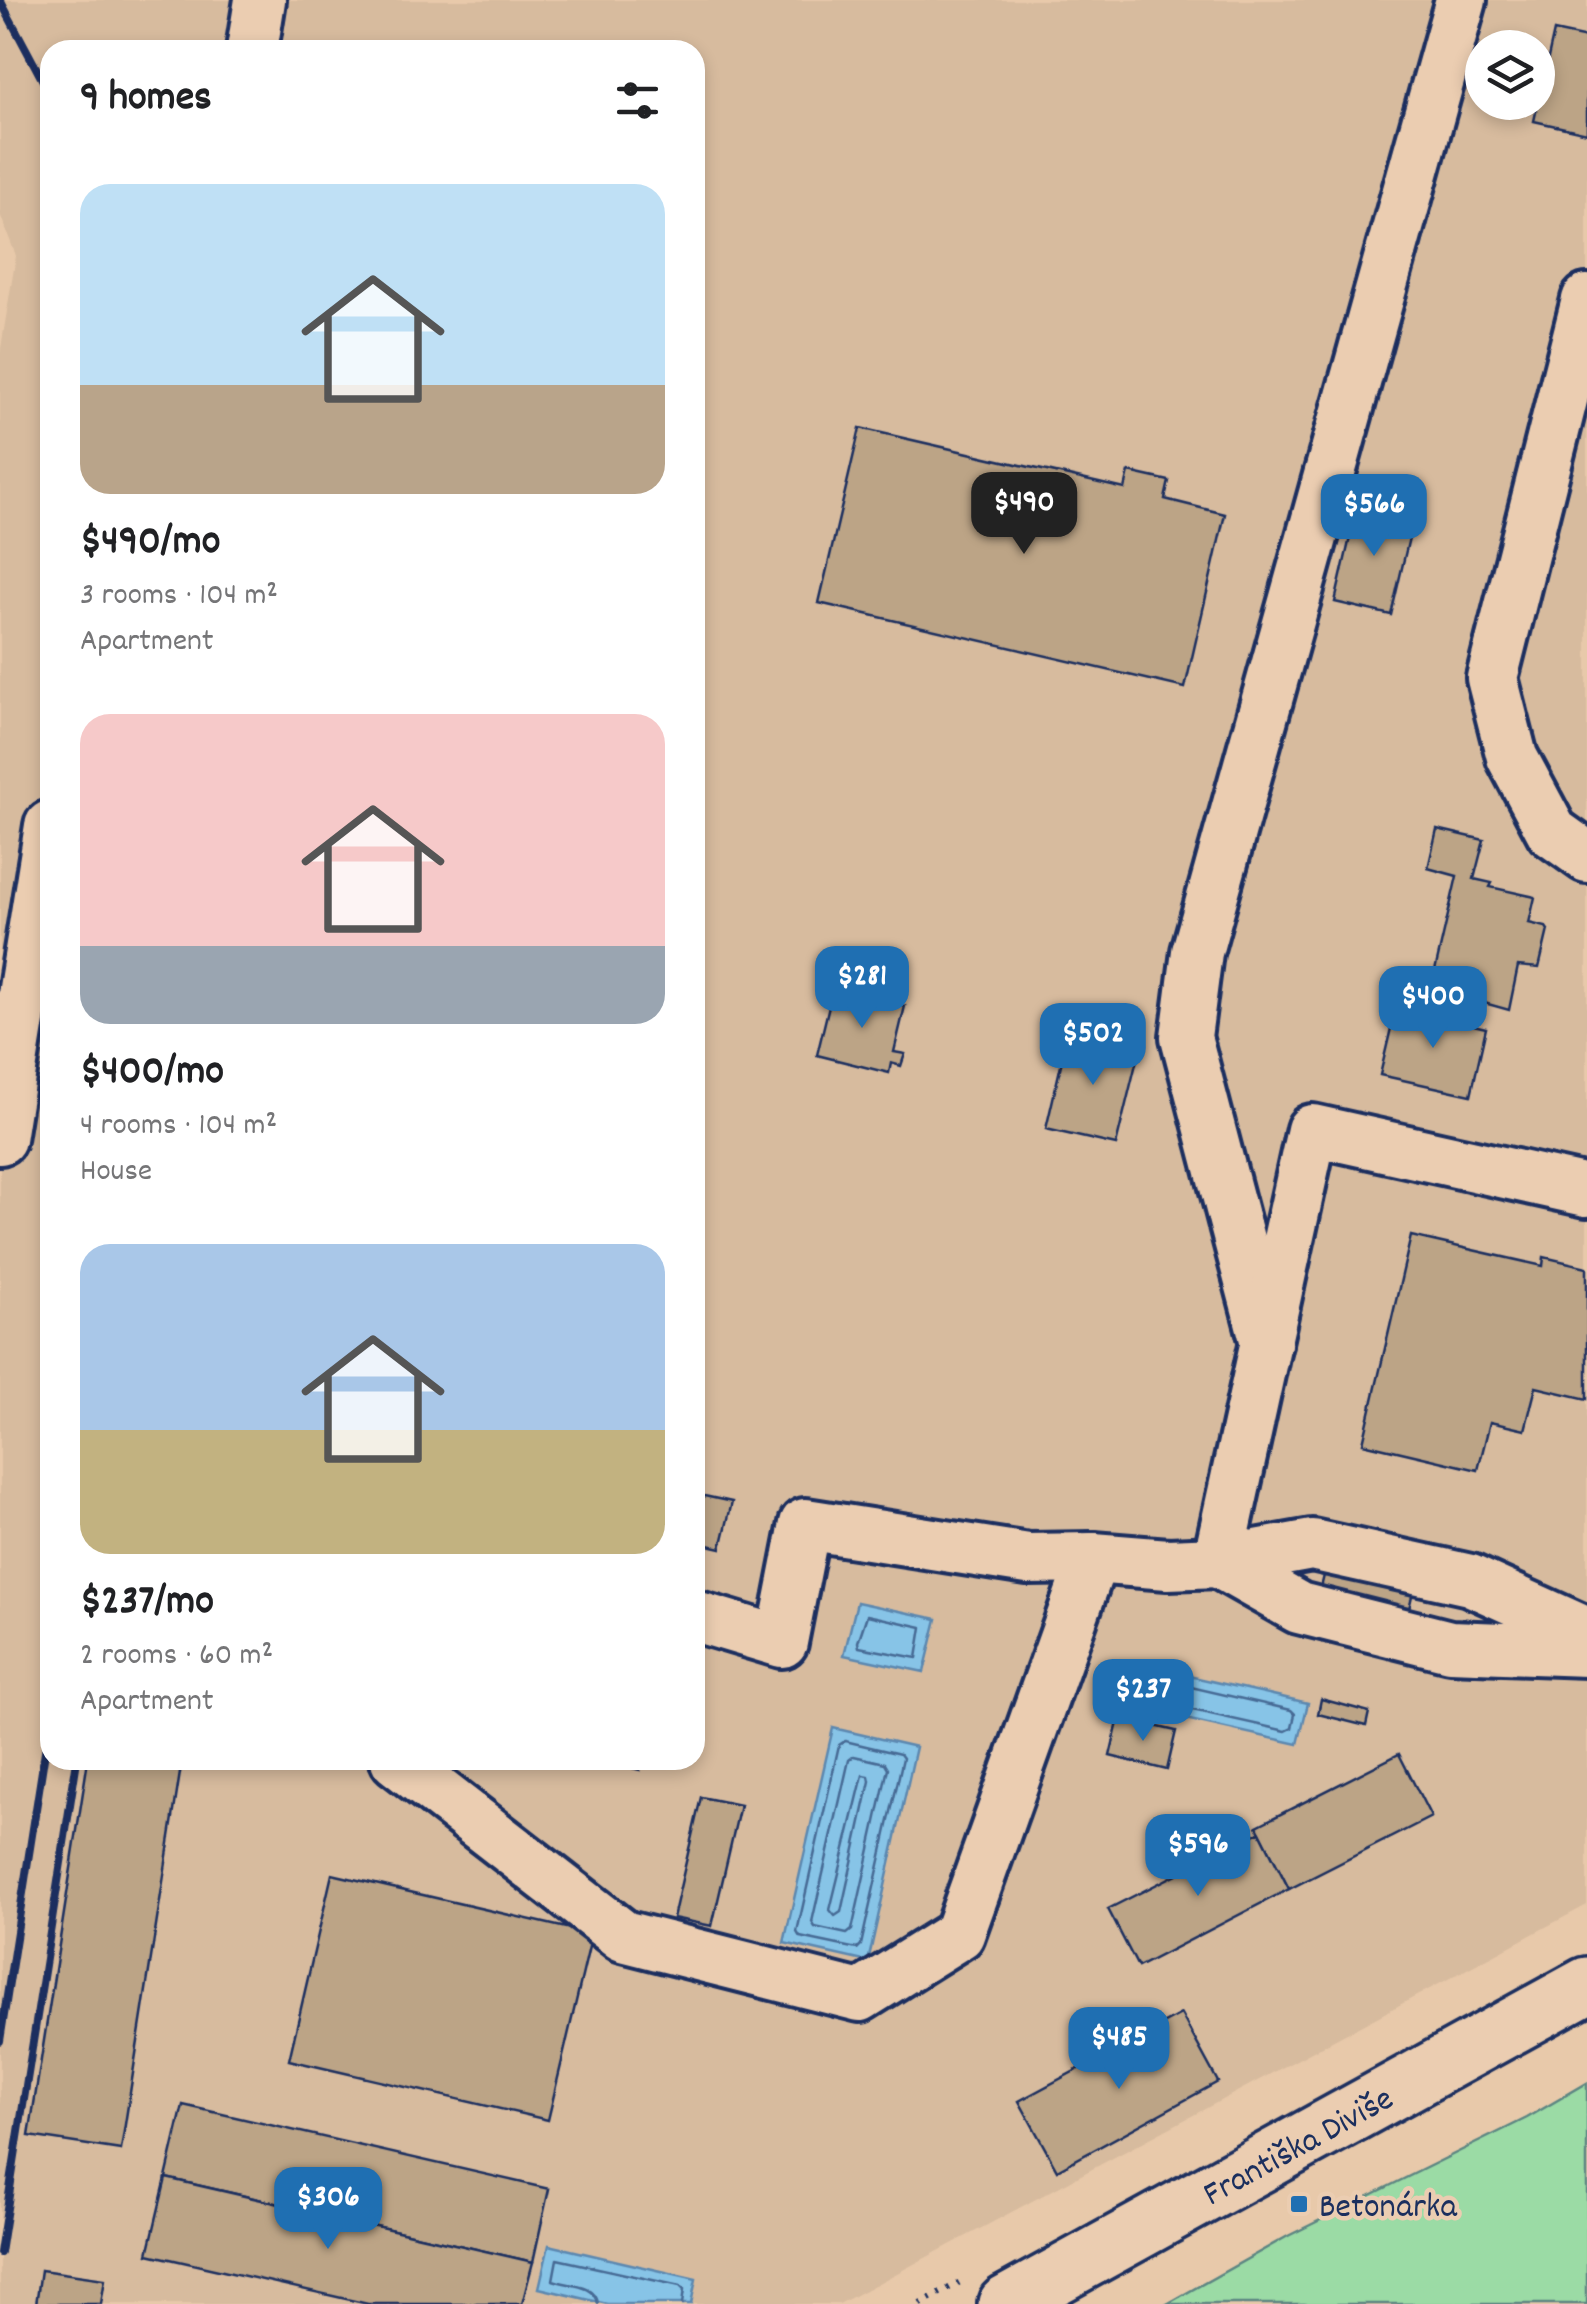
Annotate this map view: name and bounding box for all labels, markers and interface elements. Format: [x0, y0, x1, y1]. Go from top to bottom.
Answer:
map controls [1465, 30, 1555, 120]
button: layers [1465, 30, 1555, 120]
text: 9 homes [80, 70, 212, 130]
icon: filters [610, 73, 665, 128]
icon: home [283, 249, 463, 429]
pin: $490 [965, 472, 1083, 557]
pin: $566 [1315, 474, 1433, 559]
text: $490 [993, 481, 1055, 527]
text: $566 [1343, 483, 1405, 529]
text: $490/mo [80, 514, 220, 574]
text: 3 rooms · 104 m² [80, 574, 278, 620]
text: Apartment [80, 620, 214, 666]
icon: home [283, 779, 463, 959]
pin: $281 [803, 946, 921, 1031]
text: $281 [837, 955, 887, 1001]
pin: $400 [1374, 966, 1492, 1051]
text: $400 [1401, 975, 1465, 1021]
pin: $502 [1034, 1003, 1152, 1088]
text: $502 [1062, 1012, 1124, 1058]
text: $400/mo [80, 1044, 224, 1104]
text: 4 rooms · 104 m² [80, 1104, 277, 1150]
text: House [80, 1150, 152, 1196]
icon: home [283, 1309, 463, 1489]
text: $237/mo [80, 1574, 214, 1634]
text: 2 rooms · 60 m² [80, 1634, 273, 1680]
pin: $237 [1084, 1659, 1202, 1744]
text: $237 [1115, 1668, 1171, 1714]
text: Apartment [80, 1680, 214, 1726]
pin: $596 [1139, 1814, 1257, 1899]
text: $596 [1167, 1823, 1229, 1869]
pin: $485 [1060, 2007, 1178, 2092]
text: $485 [1090, 2016, 1148, 2062]
street label: Františka Diviše [1195, 2076, 1404, 2221]
pin: $306 [269, 2167, 387, 2252]
text: $306 [296, 2176, 360, 2222]
place label: Betonárka [1319, 2184, 1457, 2234]
marker: Betonárka [1288, 2193, 1310, 2215]

